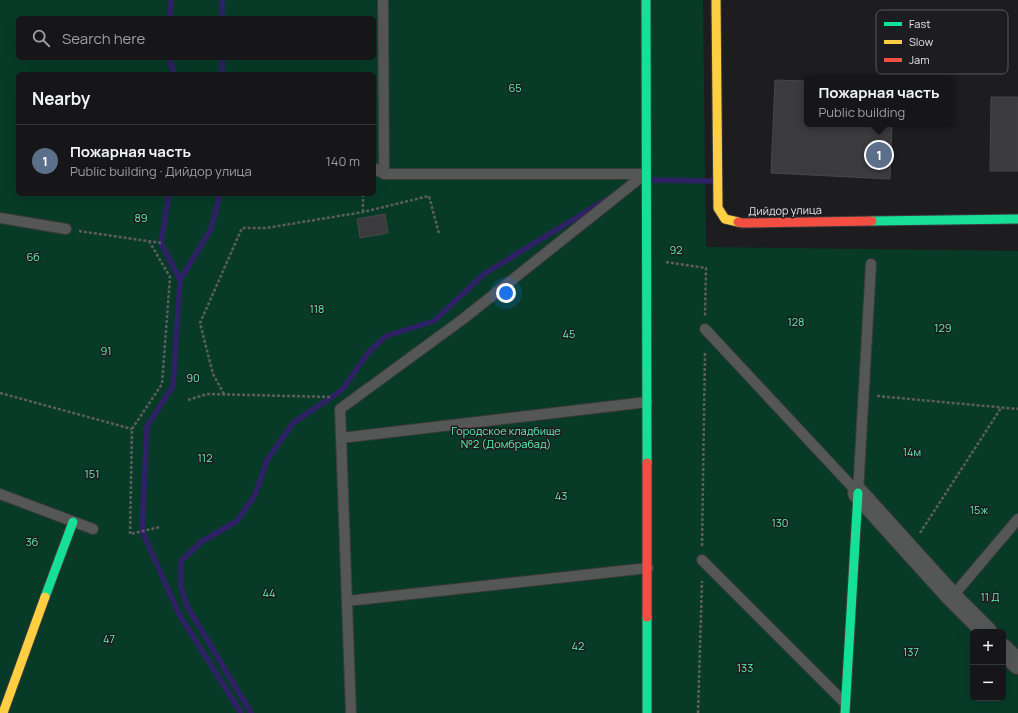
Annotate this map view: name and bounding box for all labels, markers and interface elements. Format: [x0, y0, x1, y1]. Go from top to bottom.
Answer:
legend [876, 10, 1008, 74]
search box [16, 16, 376, 60]
text: Fast [909, 16, 931, 31]
icon: search [30, 27, 52, 49]
text: Search here [62, 28, 145, 49]
text: Slow [909, 34, 934, 49]
text: Jam [909, 52, 930, 67]
popup [804, 75, 954, 127]
park label: 65 [508, 80, 522, 95]
text: Пожарная часть [818, 82, 940, 103]
text: Nearby [32, 87, 90, 110]
text: Public building [818, 103, 905, 121]
pin: 1 [866, 140, 892, 170]
text: Пожарная часть [70, 141, 191, 162]
text: 1 [42, 152, 48, 170]
text: 140 m [326, 152, 360, 170]
text: Public building · Дийдор улица [70, 162, 252, 180]
street label: Дийдор улица [748, 202, 822, 218]
park label: 89 [134, 210, 148, 225]
park label: 92 [669, 242, 683, 257]
park label: 6б [26, 249, 40, 264]
your location [496, 283, 516, 303]
park label: 118 [310, 301, 324, 316]
park label: 128 [788, 314, 804, 329]
park label: 129 [934, 320, 952, 335]
park label: 45 [563, 326, 575, 341]
park label: 91 [100, 343, 112, 358]
park label: 90 [186, 370, 200, 385]
park label: Городское кладбище №2 (Домбрабад) [451, 423, 561, 451]
park label: 14м [903, 444, 921, 459]
park label: 112 [198, 450, 212, 465]
park label: 151 [85, 466, 99, 481]
park label: 43 [555, 488, 567, 503]
park label: 15ж [970, 502, 988, 517]
park label: 130 [771, 515, 789, 530]
park label: 3б [26, 534, 38, 549]
park label: 44 [262, 585, 276, 600]
park label: 11 Д [981, 589, 999, 604]
map controls [970, 629, 1006, 701]
button: + [970, 629, 1006, 665]
park label: 47 [103, 631, 115, 646]
park label: 42 [572, 638, 584, 653]
park label: 137 [903, 644, 919, 659]
park label: 133 [737, 660, 753, 675]
button: − [970, 665, 1006, 701]

